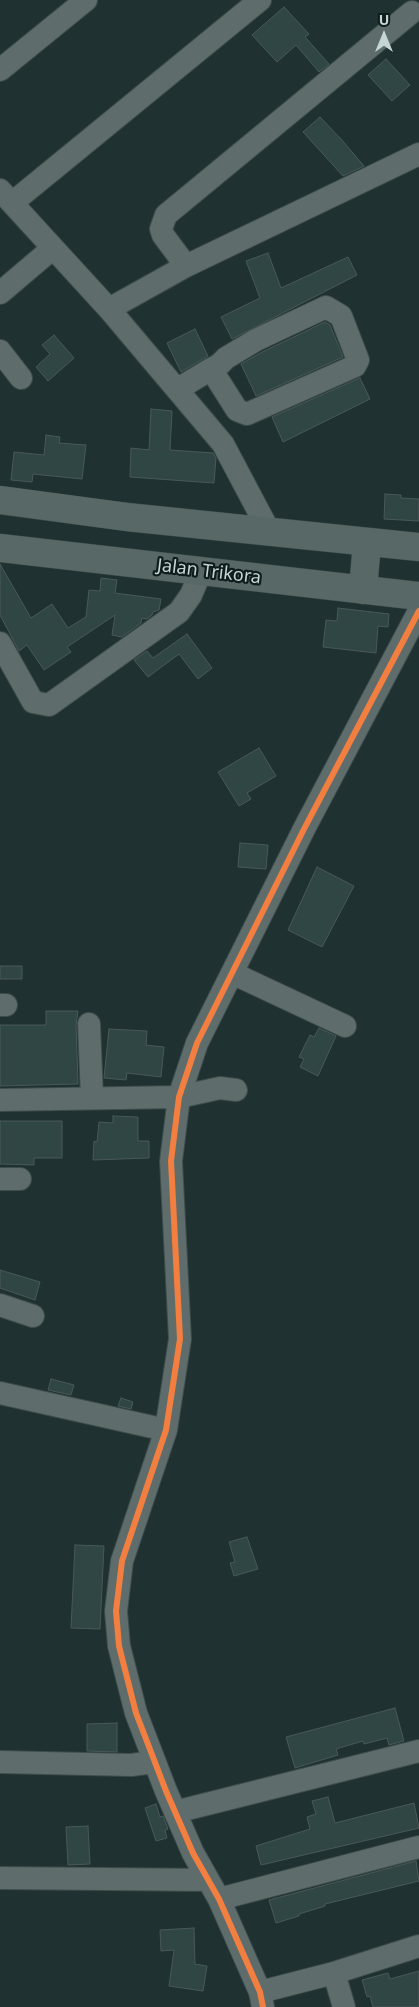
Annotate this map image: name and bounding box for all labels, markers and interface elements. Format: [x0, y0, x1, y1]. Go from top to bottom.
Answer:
north arrow [359, 10, 409, 60]
text: U [379, 10, 389, 29]
street label: Jalan Trikora [156, 555, 262, 589]

